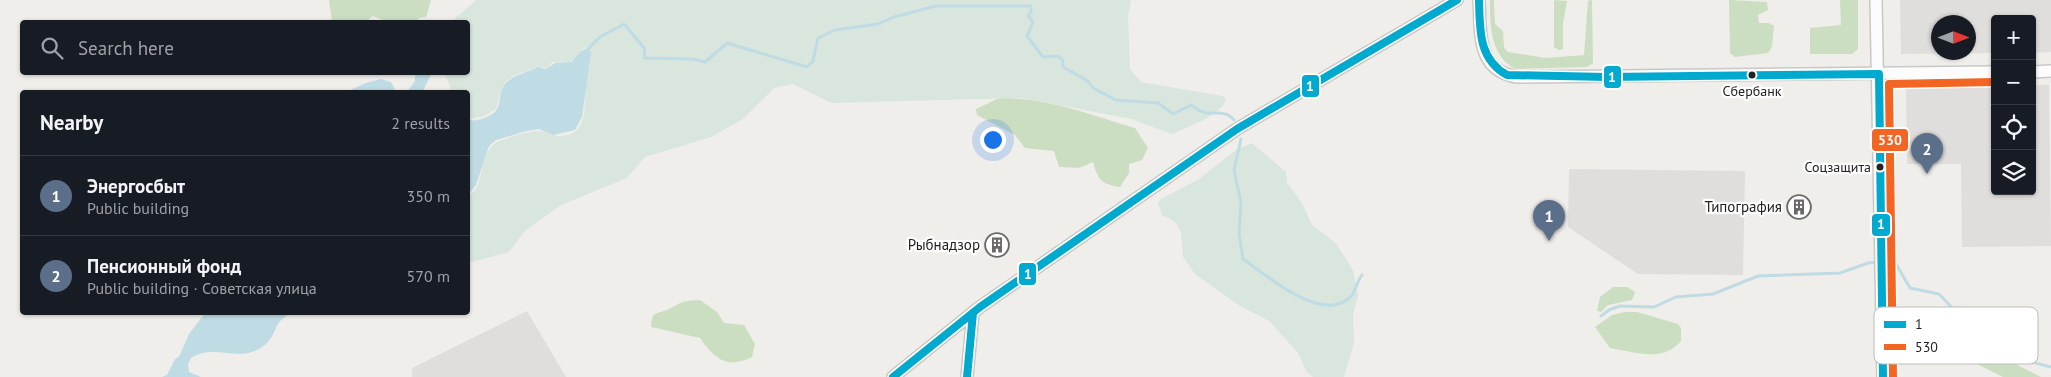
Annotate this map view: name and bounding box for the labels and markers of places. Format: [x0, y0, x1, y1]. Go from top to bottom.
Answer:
marker: Сбербанк [1747, 70, 1757, 80]
place label: Сбербанк [1723, 82, 1782, 100]
pin: 2 [1911, 133, 1943, 174]
place label: Соцзащита [1805, 158, 1871, 176]
marker: Соцзащита [1875, 162, 1885, 172]
building icon: Типография [1786, 194, 1812, 220]
place label: Типография [1704, 197, 1782, 216]
pin: 1 [1533, 200, 1565, 241]
building icon: Рыбнадзор [984, 232, 1010, 258]
place label: Рыбнадзор [908, 235, 980, 254]

